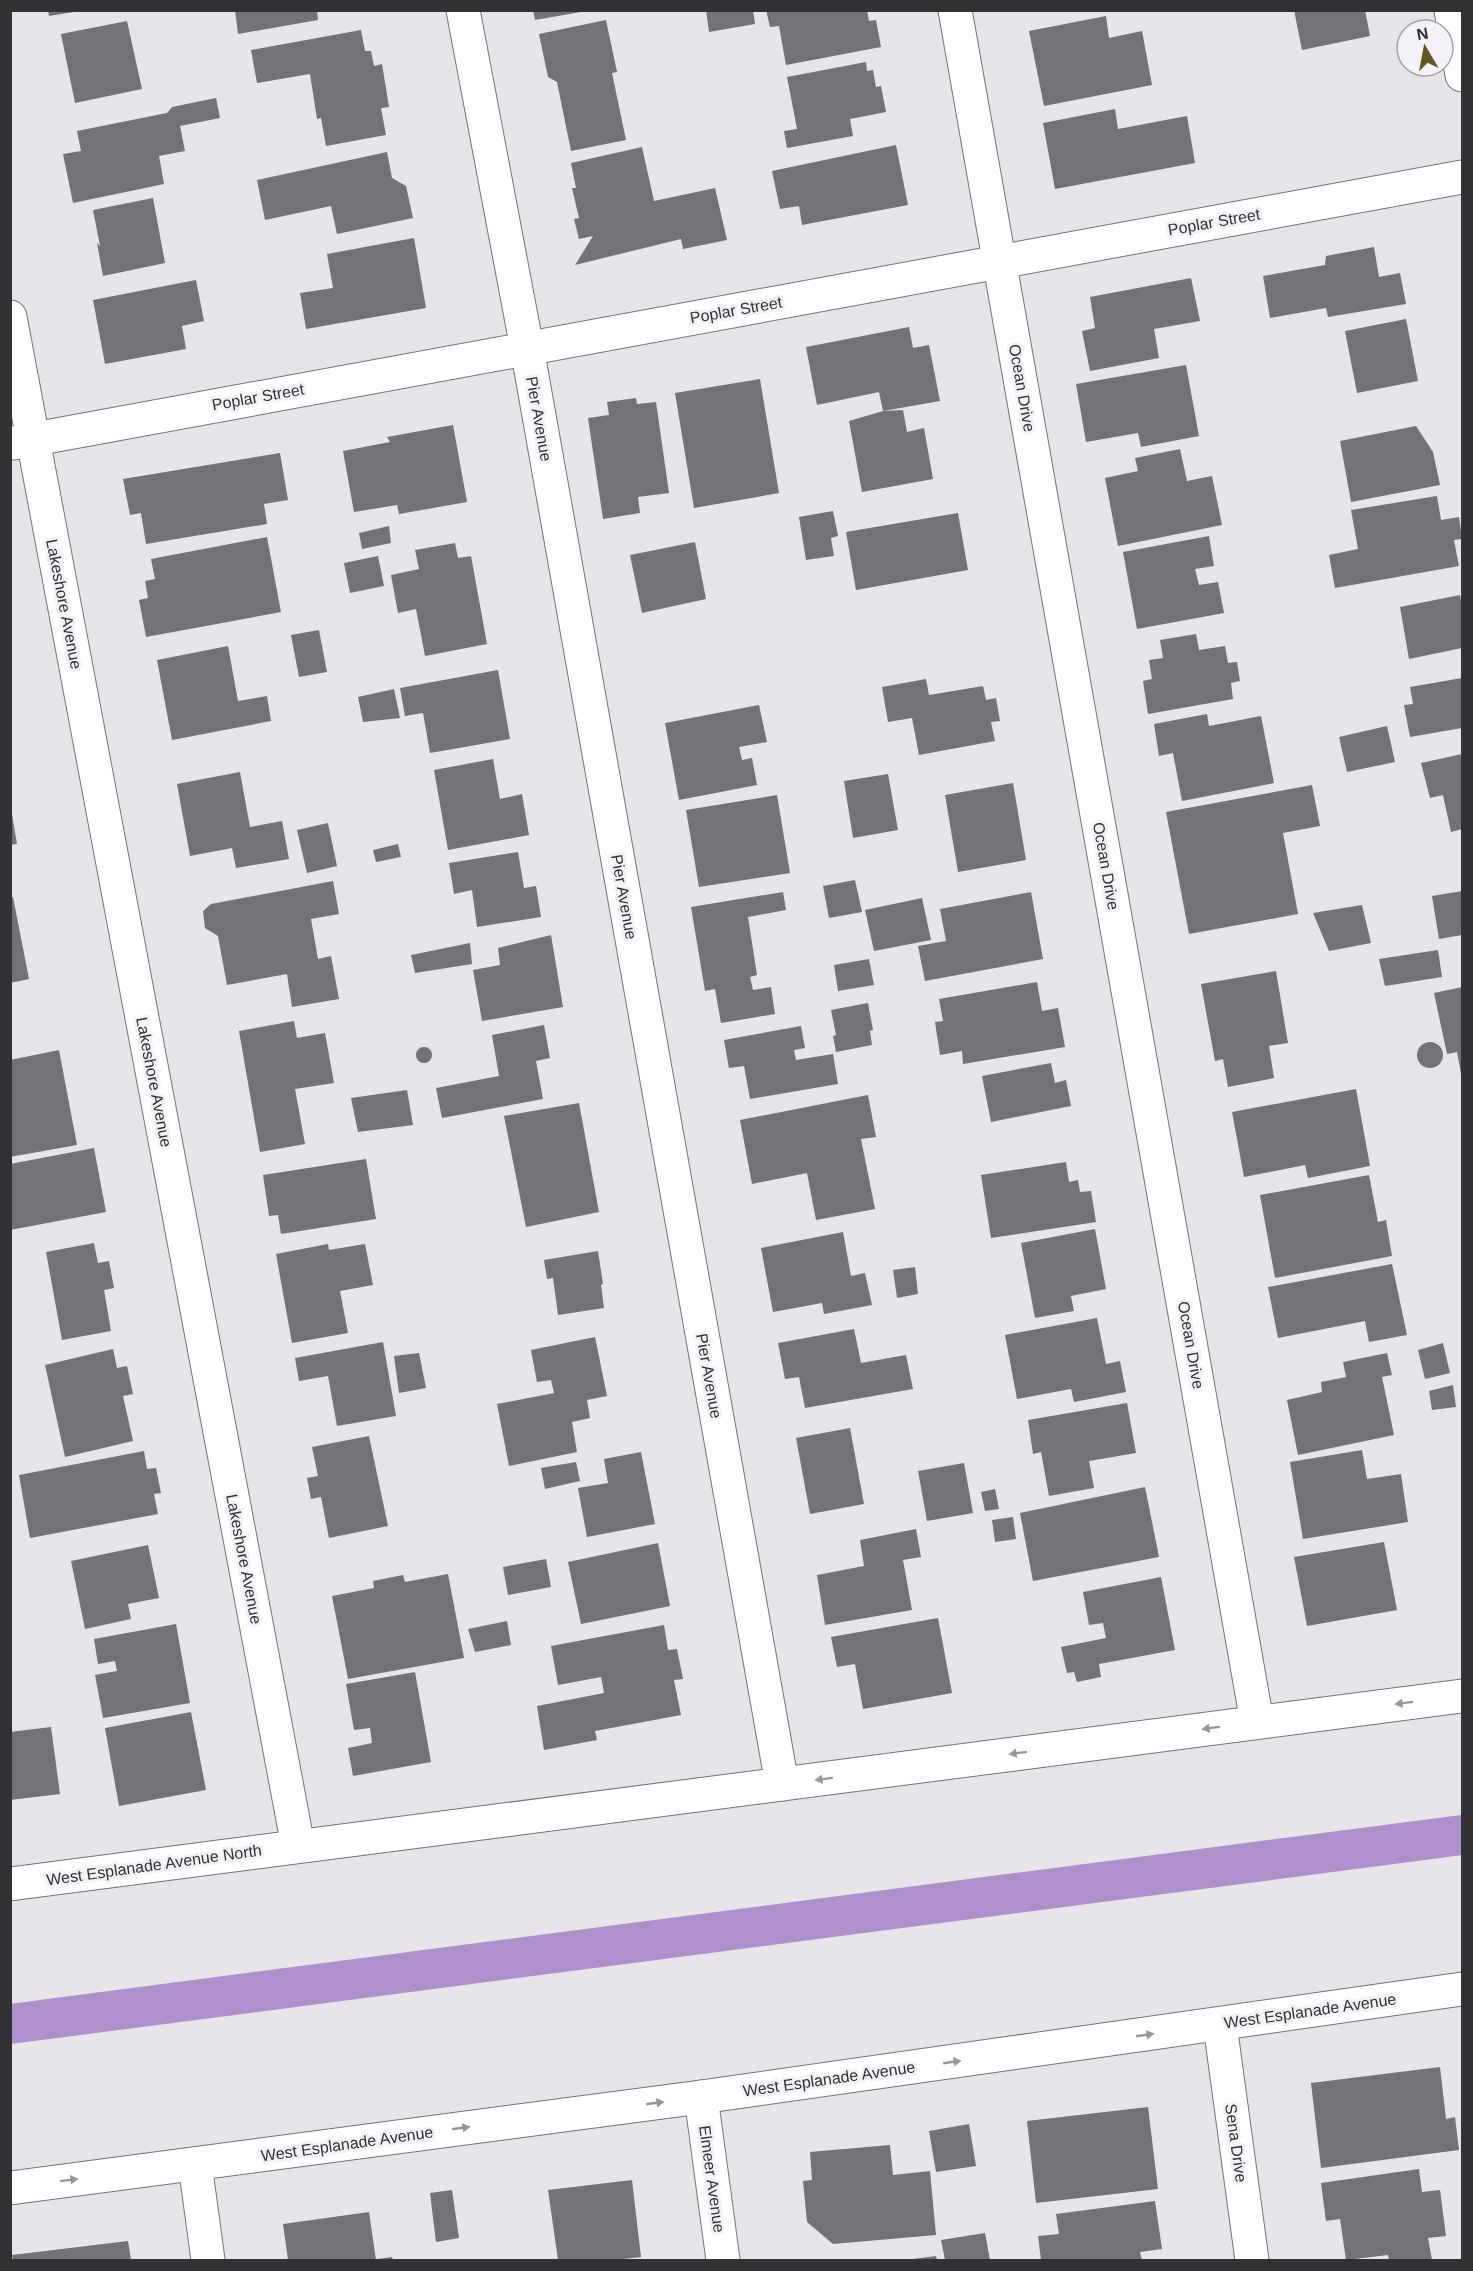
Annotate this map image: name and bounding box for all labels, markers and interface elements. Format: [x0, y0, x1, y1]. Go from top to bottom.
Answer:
north arrow [1395, 18, 1455, 78]
text: N [1415, 24, 1430, 43]
street label: Poplar Street [1167, 205, 1262, 238]
street label: Poplar Street [689, 293, 784, 326]
street label: Ocean Drive [1006, 343, 1038, 433]
street label: Pier Avenue [523, 375, 555, 463]
street label: Poplar Street [211, 380, 306, 413]
street label: Lakeshore Avenue [43, 537, 85, 671]
street label: Ocean Drive [1090, 821, 1122, 911]
street label: Pier Avenue [608, 853, 640, 941]
street label: Lakeshore Avenue [133, 1015, 175, 1149]
street label: Ocean Drive [1175, 1300, 1207, 1390]
street label: Pier Avenue [693, 1332, 725, 1420]
street label: Lakeshore Avenue [223, 1492, 265, 1626]
one-way arrow [1395, 1698, 1414, 1708]
one-way arrow [1201, 1723, 1220, 1733]
one-way arrow [1008, 1749, 1027, 1758]
one-way arrow [815, 1774, 834, 1783]
street label: West Esplanade Avenue North [45, 1841, 263, 1889]
street label: West Esplanade Avenue [1223, 1990, 1397, 2032]
one-way arrow [1135, 2031, 1154, 2040]
one-way arrow [942, 2057, 961, 2066]
street label: West Esplanade Avenue [742, 2058, 916, 2100]
one-way arrow [645, 2098, 664, 2107]
street label: Sena Drive [1222, 2103, 1250, 2183]
street label: West Esplanade Avenue [260, 2123, 434, 2165]
one-way arrow [452, 2124, 471, 2133]
street label: Elmeer Avenue [696, 2124, 728, 2234]
one-way arrow [59, 2176, 78, 2185]

